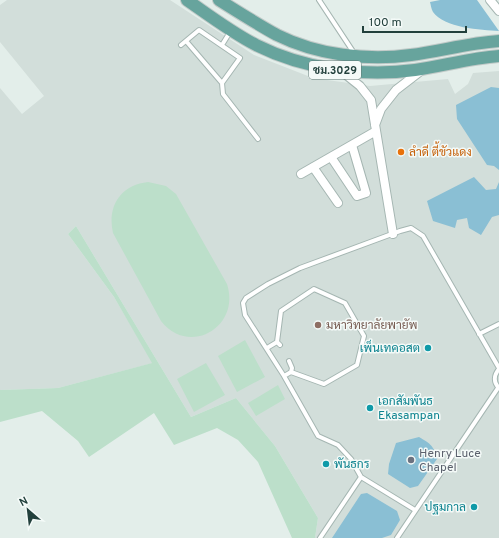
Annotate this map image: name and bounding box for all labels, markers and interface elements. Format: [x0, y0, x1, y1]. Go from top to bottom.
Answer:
scale bar [363, 8, 466, 34]
text: 100 m [369, 15, 402, 31]
road number: ชม.3029 [309, 61, 361, 79]
place label: ลำดี ตี้ขัวแดง [409, 141, 472, 161]
marker: ลำดี ตี้ขัวแดง [396, 147, 406, 157]
place label: มหาวิทยาลัยพายัพ [326, 318, 417, 334]
marker: มหาวิทยาลัยพายัพ [313, 320, 323, 330]
place label: เพ็นเทคอสต [360, 339, 420, 357]
marker: เพ็นเทคอสต [423, 343, 433, 353]
place label: เอกสัมพันธ Ekasampan [378, 394, 440, 424]
marker: เอกสัมพันธ Ekasampan [365, 403, 375, 413]
place label: Henry Luce Chapel [419, 446, 481, 476]
marker: Henry Luce Chapel [406, 455, 416, 465]
place label: พันธกร [334, 457, 370, 473]
marker: พันธกร [321, 459, 331, 469]
north arrow [8, 490, 48, 530]
text: N [17, 494, 31, 510]
place label: ปฐมกาล [425, 500, 466, 516]
marker: ปฐมกาล [469, 502, 479, 512]

